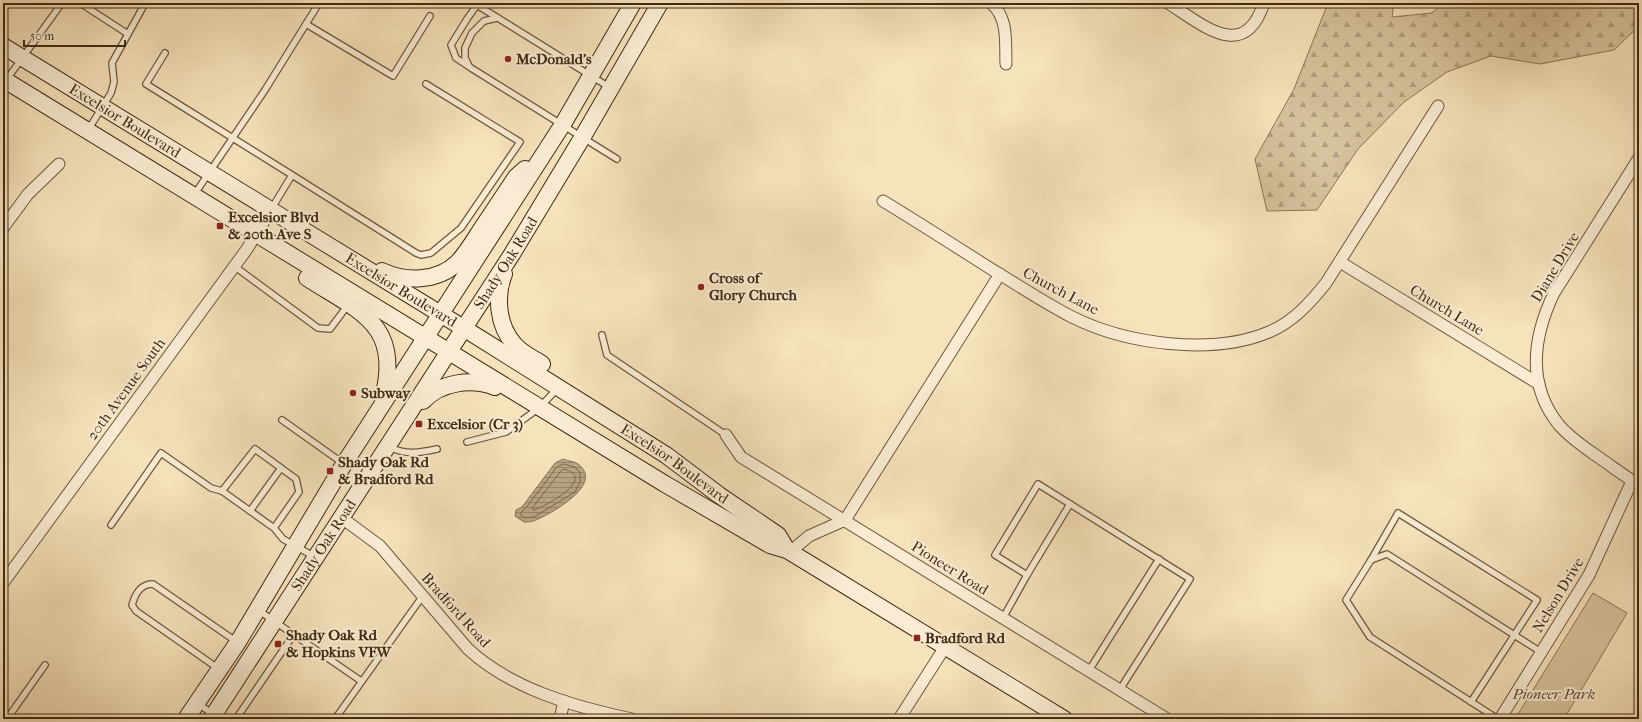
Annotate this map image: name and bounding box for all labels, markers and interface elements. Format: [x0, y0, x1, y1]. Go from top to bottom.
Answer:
scale bar [24, 22, 125, 48]
text: 50 m [30, 29, 54, 43]
place label: McDonald's [515, 50, 592, 68]
marker: McDonald's [503, 54, 513, 64]
street label: Excelsior Boulevard [66, 80, 185, 162]
place label: Excelsior Blvd & 20th Ave S [228, 208, 320, 243]
street label: Shady Oak Road [470, 213, 542, 312]
marker: Excelsior Blvd & 20th Ave S [215, 221, 225, 231]
street label: Diane Drive [1527, 228, 1583, 305]
street label: Excelsior Boulevard [342, 249, 461, 331]
street label: Church Lane [1020, 263, 1103, 319]
place label: Cross of Glory Church [709, 269, 797, 304]
street label: Church Lane [1407, 281, 1488, 339]
marker: Cross of Glory Church [696, 282, 706, 292]
street label: 20th Avenue South [83, 334, 169, 444]
place label: Subway [361, 384, 411, 402]
marker: Subway [348, 388, 358, 398]
place label: Excelsior (Cr 3) [427, 415, 523, 433]
marker: Excelsior (Cr 3) [414, 419, 424, 429]
street label: Excelsior Boulevard [617, 420, 732, 508]
place label: Shady Oak Rd & Bradford Rd [338, 453, 434, 488]
marker: Shady Oak Rd & Bradford Rd [325, 466, 335, 476]
street label: Shady Oak Road [287, 495, 360, 594]
street label: Pioneer Road [908, 537, 993, 599]
street label: Nelson Drive [1529, 554, 1588, 636]
street label: Bradford Road [418, 569, 495, 652]
place label: Shady Oak Rd & Hopkins VFW [286, 626, 392, 661]
place label: Bradford Rd [925, 629, 1006, 647]
marker: Bradford Rd [912, 633, 922, 643]
marker: Shady Oak Rd & Hopkins VFW [273, 639, 283, 649]
park label: Pioneer Park [1512, 685, 1596, 703]

